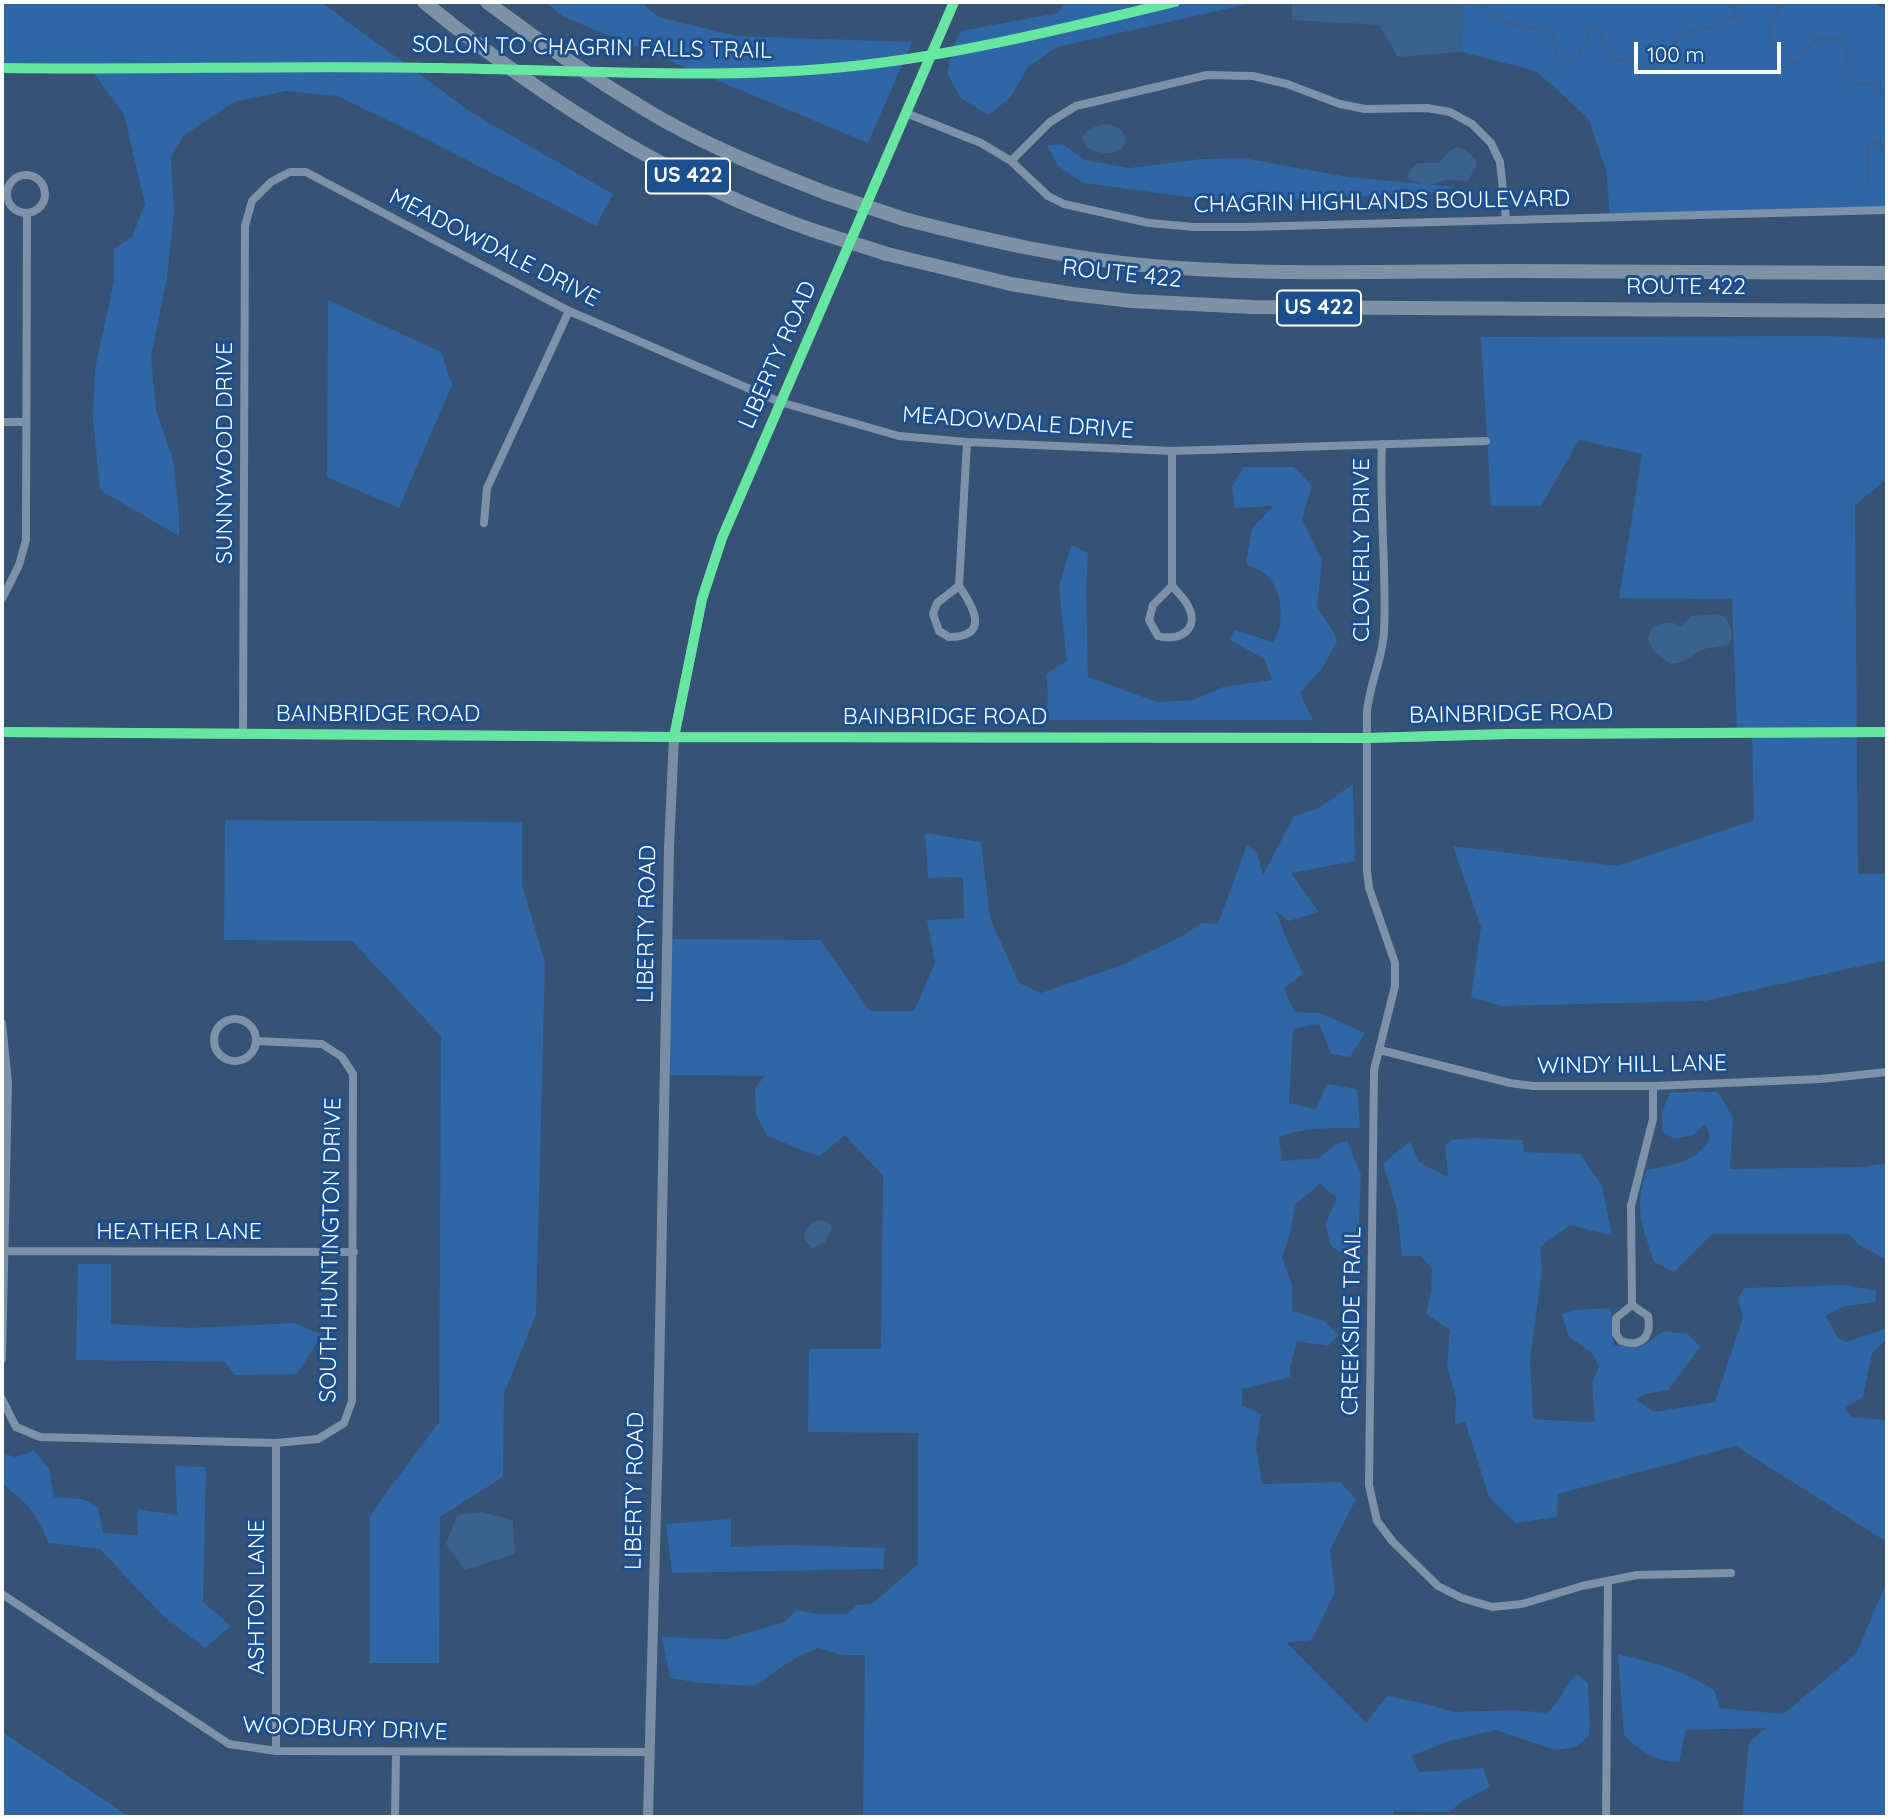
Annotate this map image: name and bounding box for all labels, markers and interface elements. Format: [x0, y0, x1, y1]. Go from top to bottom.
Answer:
scale bar [1637, 28, 1784, 72]
street label: SOLON TO CHAGRIN FALLS TRAIL [412, 31, 772, 65]
text: 100 m [1647, 41, 1705, 67]
road number: US 422 [646, 158, 730, 194]
street label: MEADOWDALE DRIVE [384, 183, 604, 313]
street label: CHAGRIN HIGHLANDS BOULEVARD [1193, 185, 1571, 219]
street label: ROUTE 422 [1061, 254, 1183, 294]
street label: ROUTE 422 [1626, 273, 1746, 301]
street label: LIBERTY ROAD [733, 277, 823, 433]
road number: US 422 [1277, 290, 1361, 326]
street label: SUNNYWOOD DRIVE [211, 342, 239, 564]
street label: MEADOWDALE DRIVE [901, 401, 1135, 445]
street label: CLOVERLY DRIVE [1348, 458, 1376, 642]
street label: BAINBRIDGE ROAD [1409, 698, 1613, 730]
street label: BAINBRIDGE ROAD [276, 700, 480, 728]
street label: BAINBRIDGE ROAD [843, 703, 1047, 731]
street label: LIBERTY ROAD [632, 845, 662, 1003]
street label: WINDY HILL LANE [1537, 1050, 1727, 1080]
street label: SOUTH HUNTINGTON DRIVE [315, 1097, 347, 1403]
street label: HEATHER LANE [96, 1218, 262, 1246]
street label: CREEKSIDE TRAIL [1337, 1226, 1367, 1416]
street label: LIBERTY ROAD [620, 1412, 650, 1570]
street label: ASHTON LANE [243, 1519, 271, 1675]
street label: WOODBURY DRIVE [242, 1712, 448, 1746]

